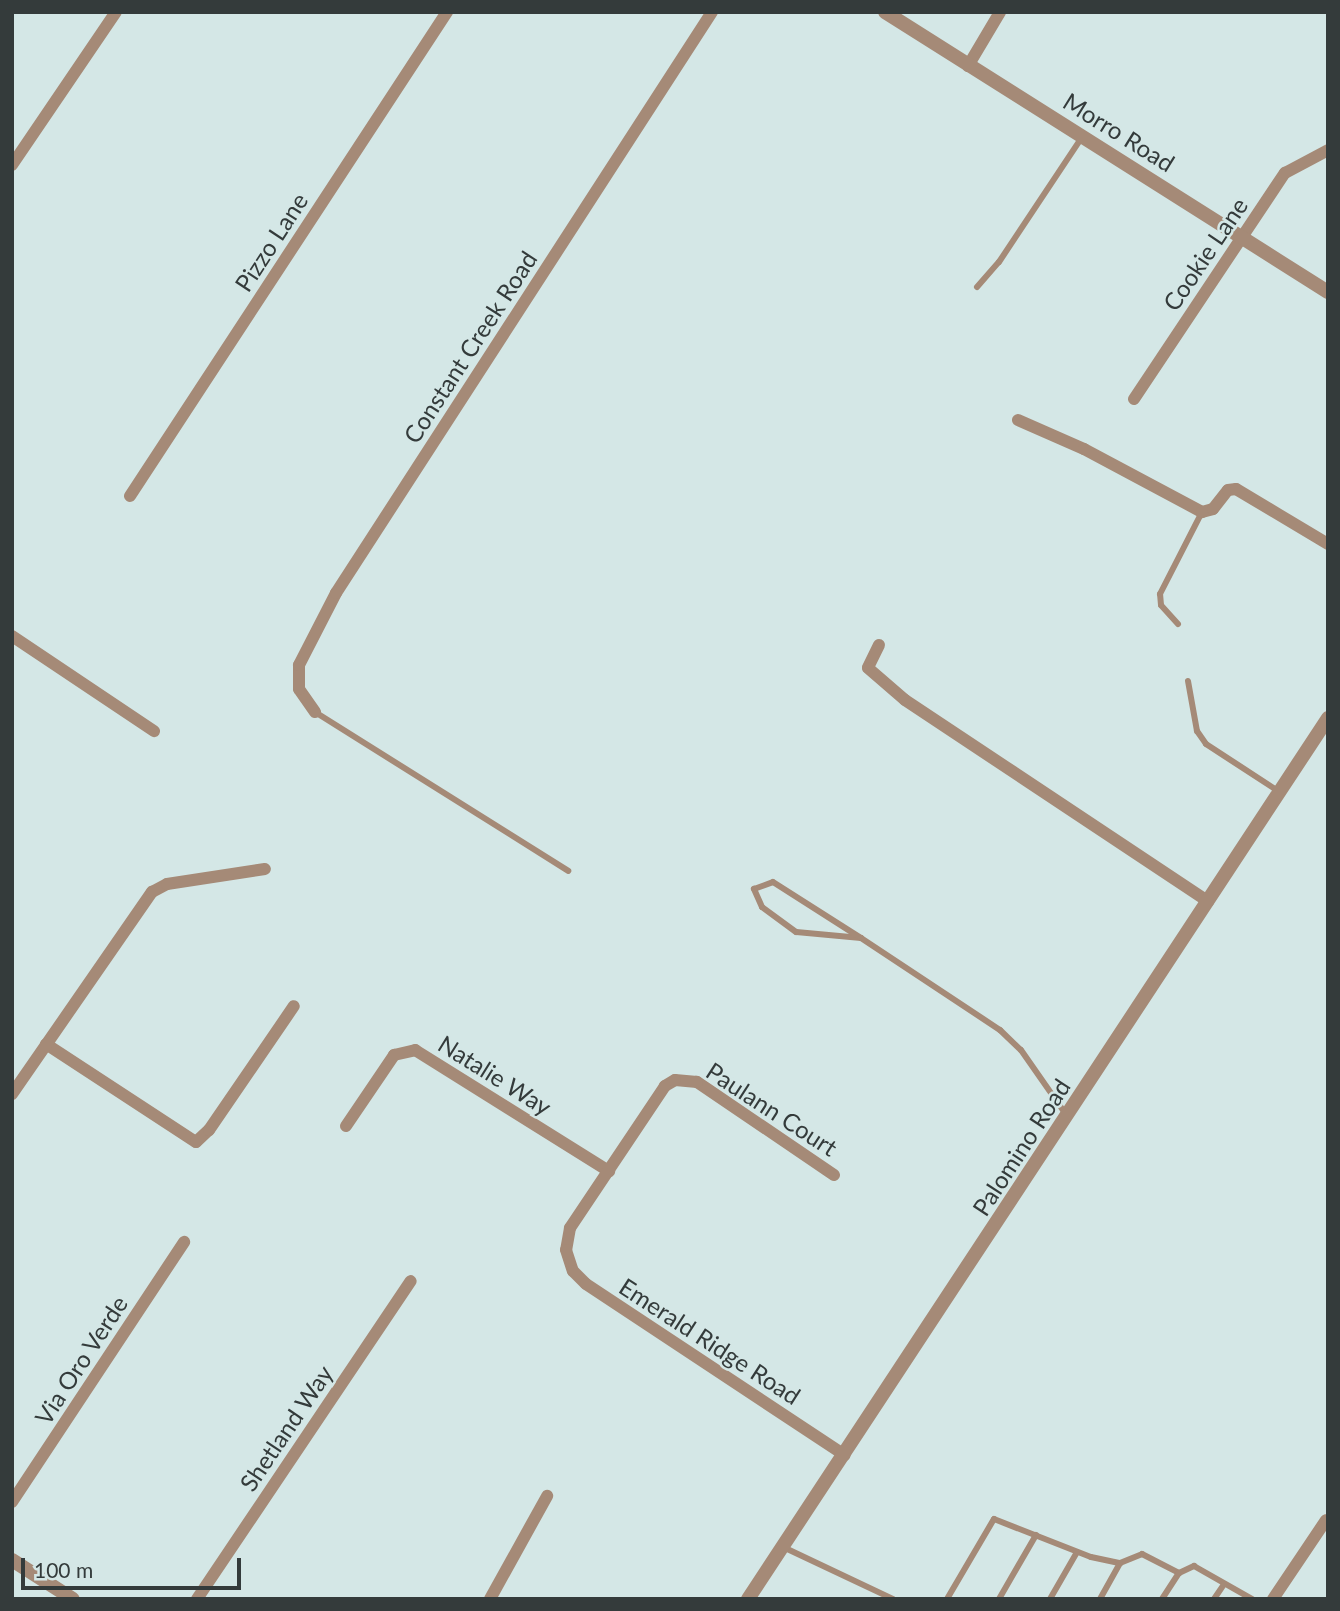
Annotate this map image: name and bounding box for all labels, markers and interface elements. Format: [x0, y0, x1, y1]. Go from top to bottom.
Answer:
street label: Morro Road [1058, 87, 1180, 177]
street label: Pizzo Lane [229, 187, 313, 297]
street label: Cookie Lane [1157, 192, 1253, 316]
street label: Constant Creek Road [397, 246, 543, 448]
street label: Natalie Way [433, 1029, 557, 1121]
street label: Paulann Court [701, 1056, 843, 1162]
street label: Palomino Road [966, 1073, 1076, 1221]
street label: Emerald Ridge Road [614, 1272, 806, 1410]
street label: Via Oro Verde [28, 1290, 134, 1430]
street label: Shetland Way [233, 1360, 339, 1496]
scale bar [24, 1544, 245, 1588]
text: 100 m [34, 1557, 93, 1582]

